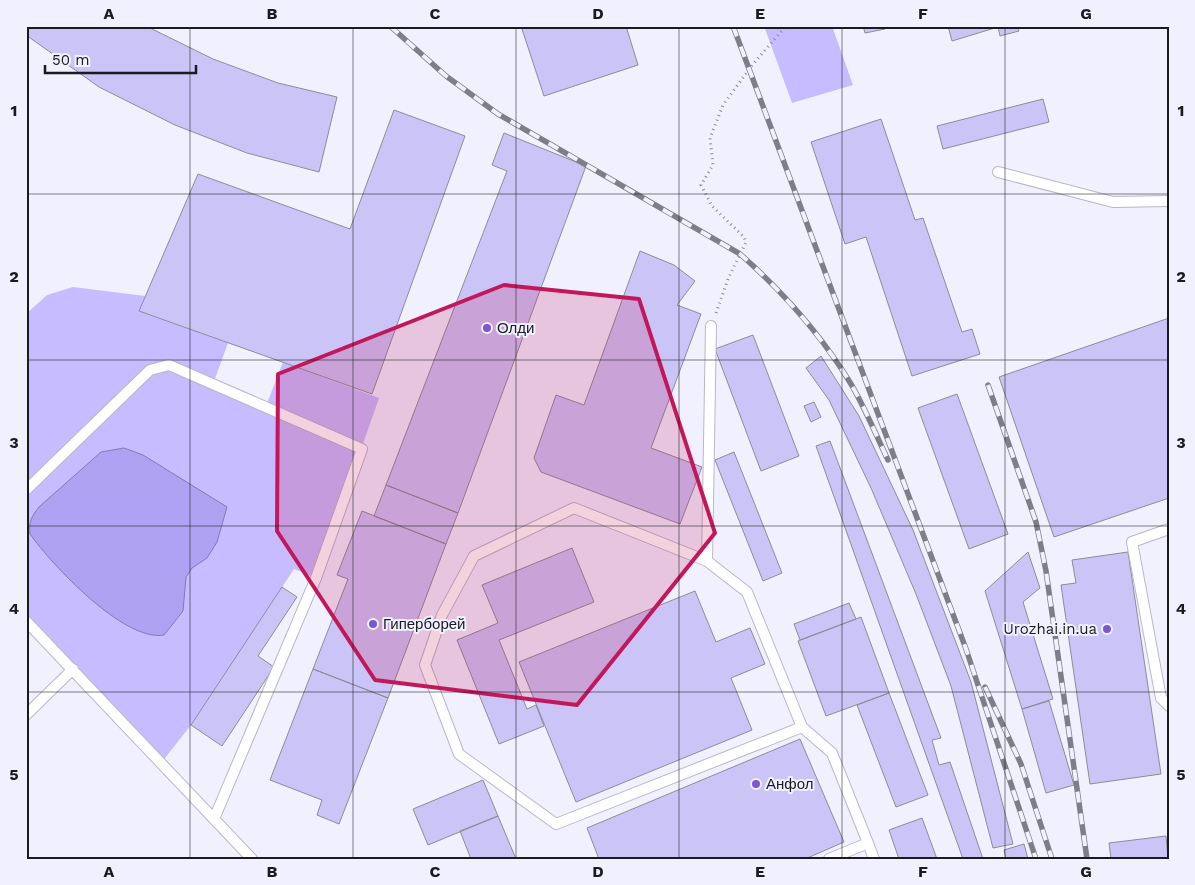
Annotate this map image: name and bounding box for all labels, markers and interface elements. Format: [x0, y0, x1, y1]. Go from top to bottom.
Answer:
text: A [104, 4, 115, 23]
text: B [267, 4, 278, 23]
text: C [430, 4, 441, 23]
text: D [592, 4, 604, 23]
text: E [755, 4, 765, 23]
text: F [918, 4, 928, 23]
text: G [1080, 4, 1092, 23]
scale bar [45, 42, 196, 74]
text: 50 m [52, 51, 89, 69]
text: 1 [11, 101, 17, 120]
text: 1 [1178, 101, 1184, 120]
text: 2 [9, 267, 19, 286]
text: 2 [1176, 267, 1186, 286]
place label: Олди [497, 319, 534, 337]
marker: Олди [481, 322, 493, 334]
text: 3 [9, 433, 19, 452]
text: 3 [1176, 433, 1186, 452]
text: 4 [9, 599, 19, 618]
text: 4 [1176, 599, 1186, 618]
place label: Гиперборей [383, 615, 465, 633]
marker: Гиперборей [367, 618, 379, 630]
place label: Urozhai.in.ua [1003, 620, 1098, 638]
marker: Urozhai.in.ua [1101, 623, 1113, 635]
text: 5 [9, 765, 19, 784]
text: 5 [1176, 765, 1186, 784]
place label: Анфол [766, 775, 813, 793]
marker: Анфол [750, 778, 762, 790]
text: A [104, 862, 115, 881]
text: B [267, 862, 278, 881]
text: C [430, 862, 441, 881]
text: D [592, 862, 604, 881]
text: E [755, 862, 765, 881]
text: F [918, 862, 928, 881]
text: G [1080, 862, 1092, 881]

